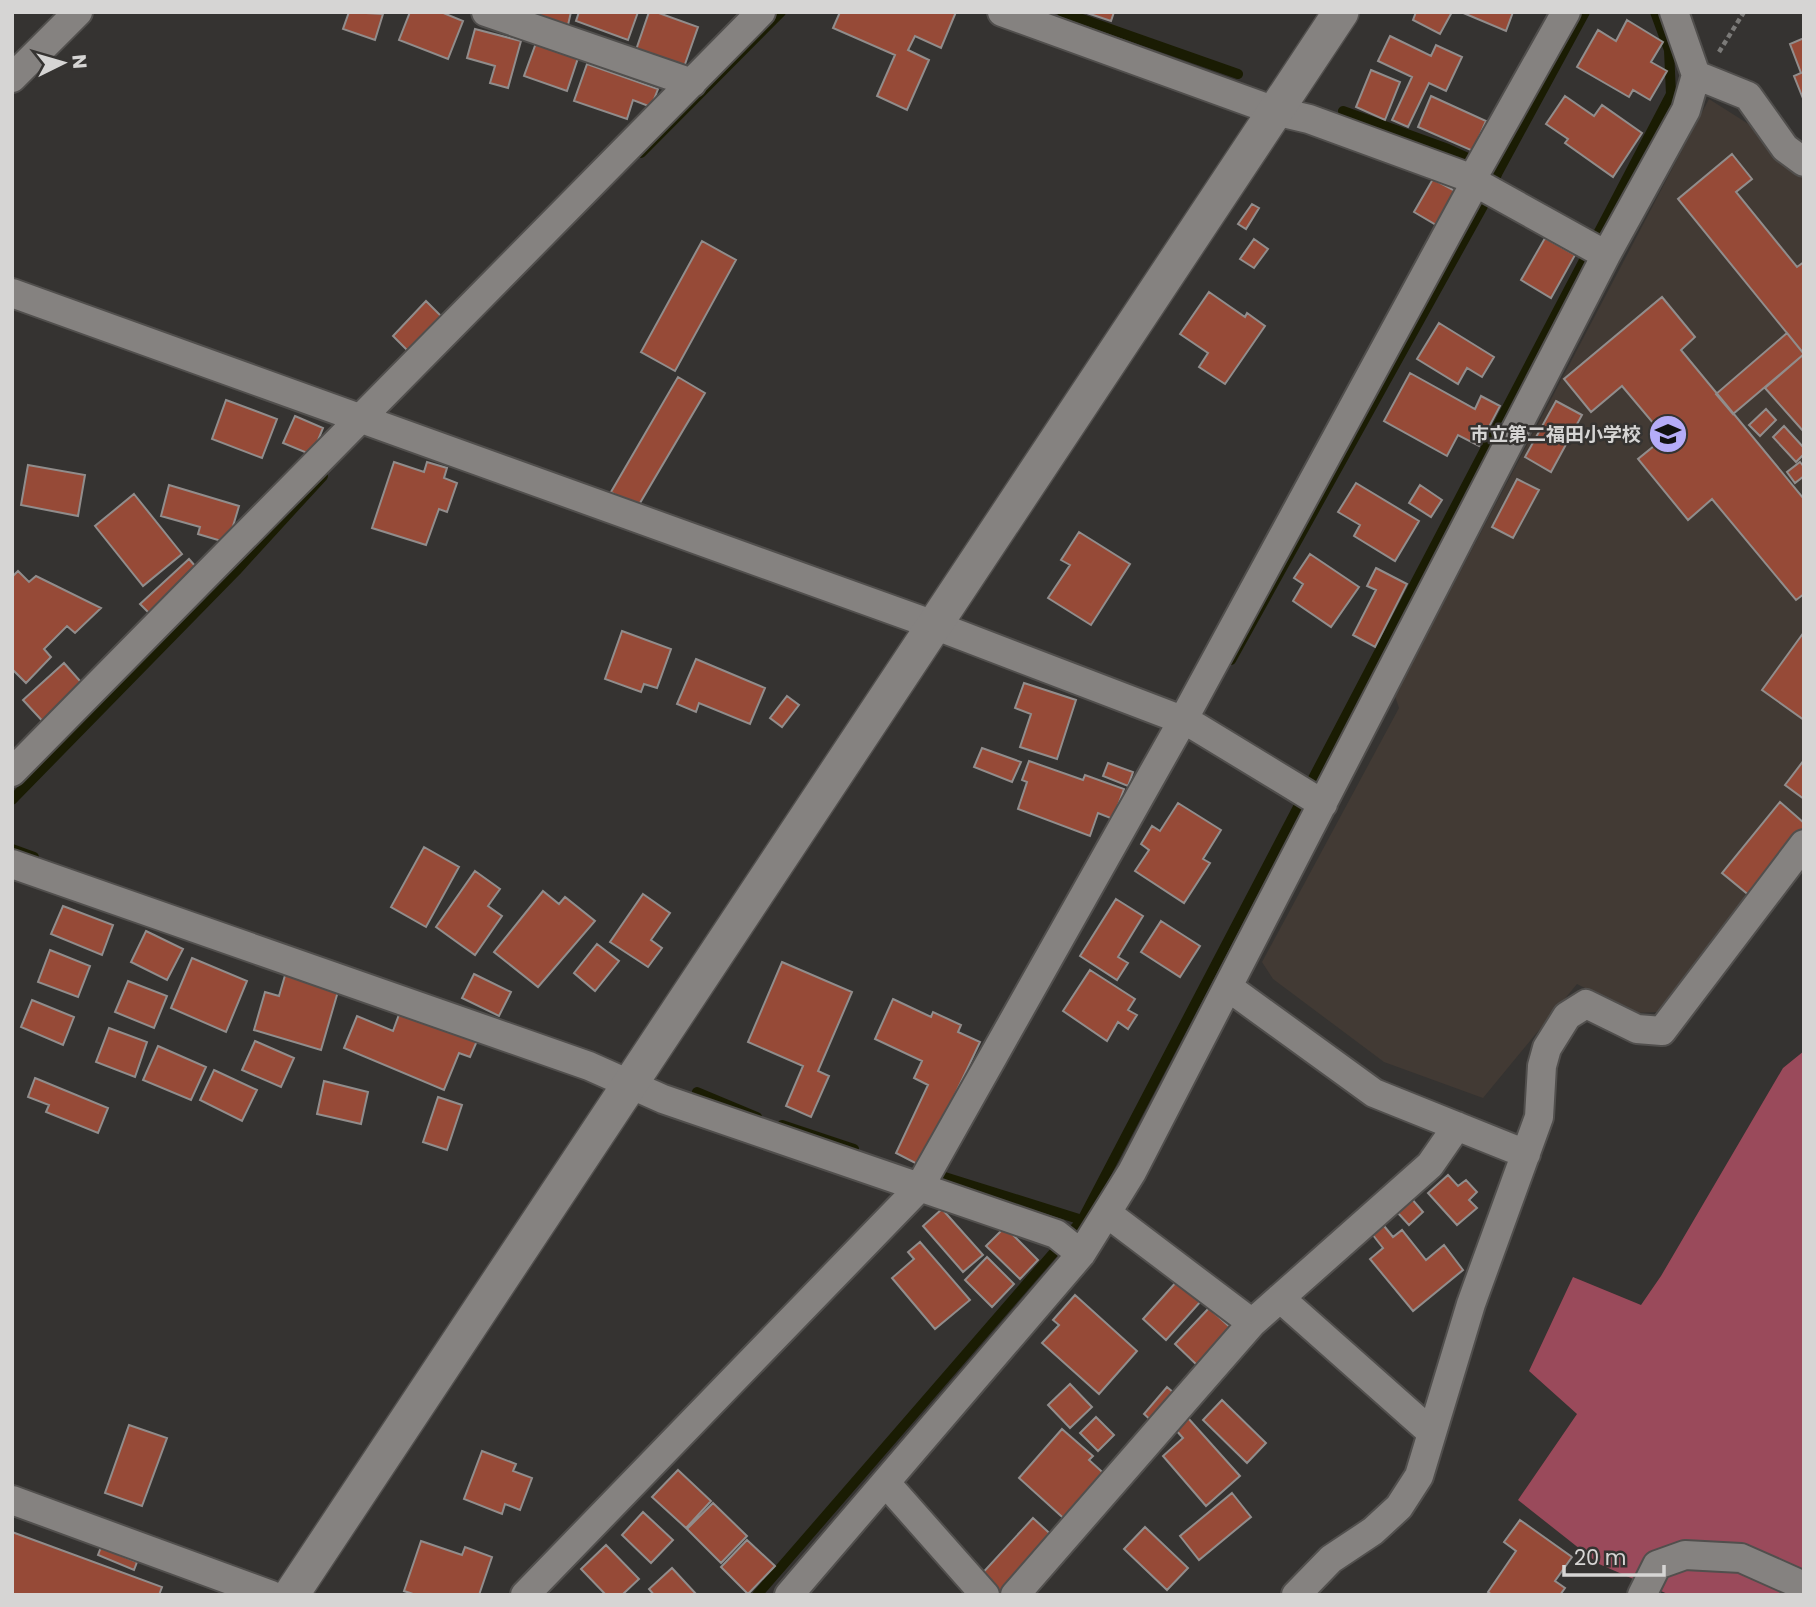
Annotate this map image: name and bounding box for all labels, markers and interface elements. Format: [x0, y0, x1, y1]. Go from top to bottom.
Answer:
north arrow [28, 28, 98, 98]
text: N [65, 53, 94, 70]
school or university icon: 市立第二福田小学校 [1647, 413, 1689, 455]
place label: 市立第二福田小学校 [1470, 421, 1641, 448]
scale bar [1564, 1534, 1664, 1578]
text: 20 m [1574, 1543, 1627, 1572]

